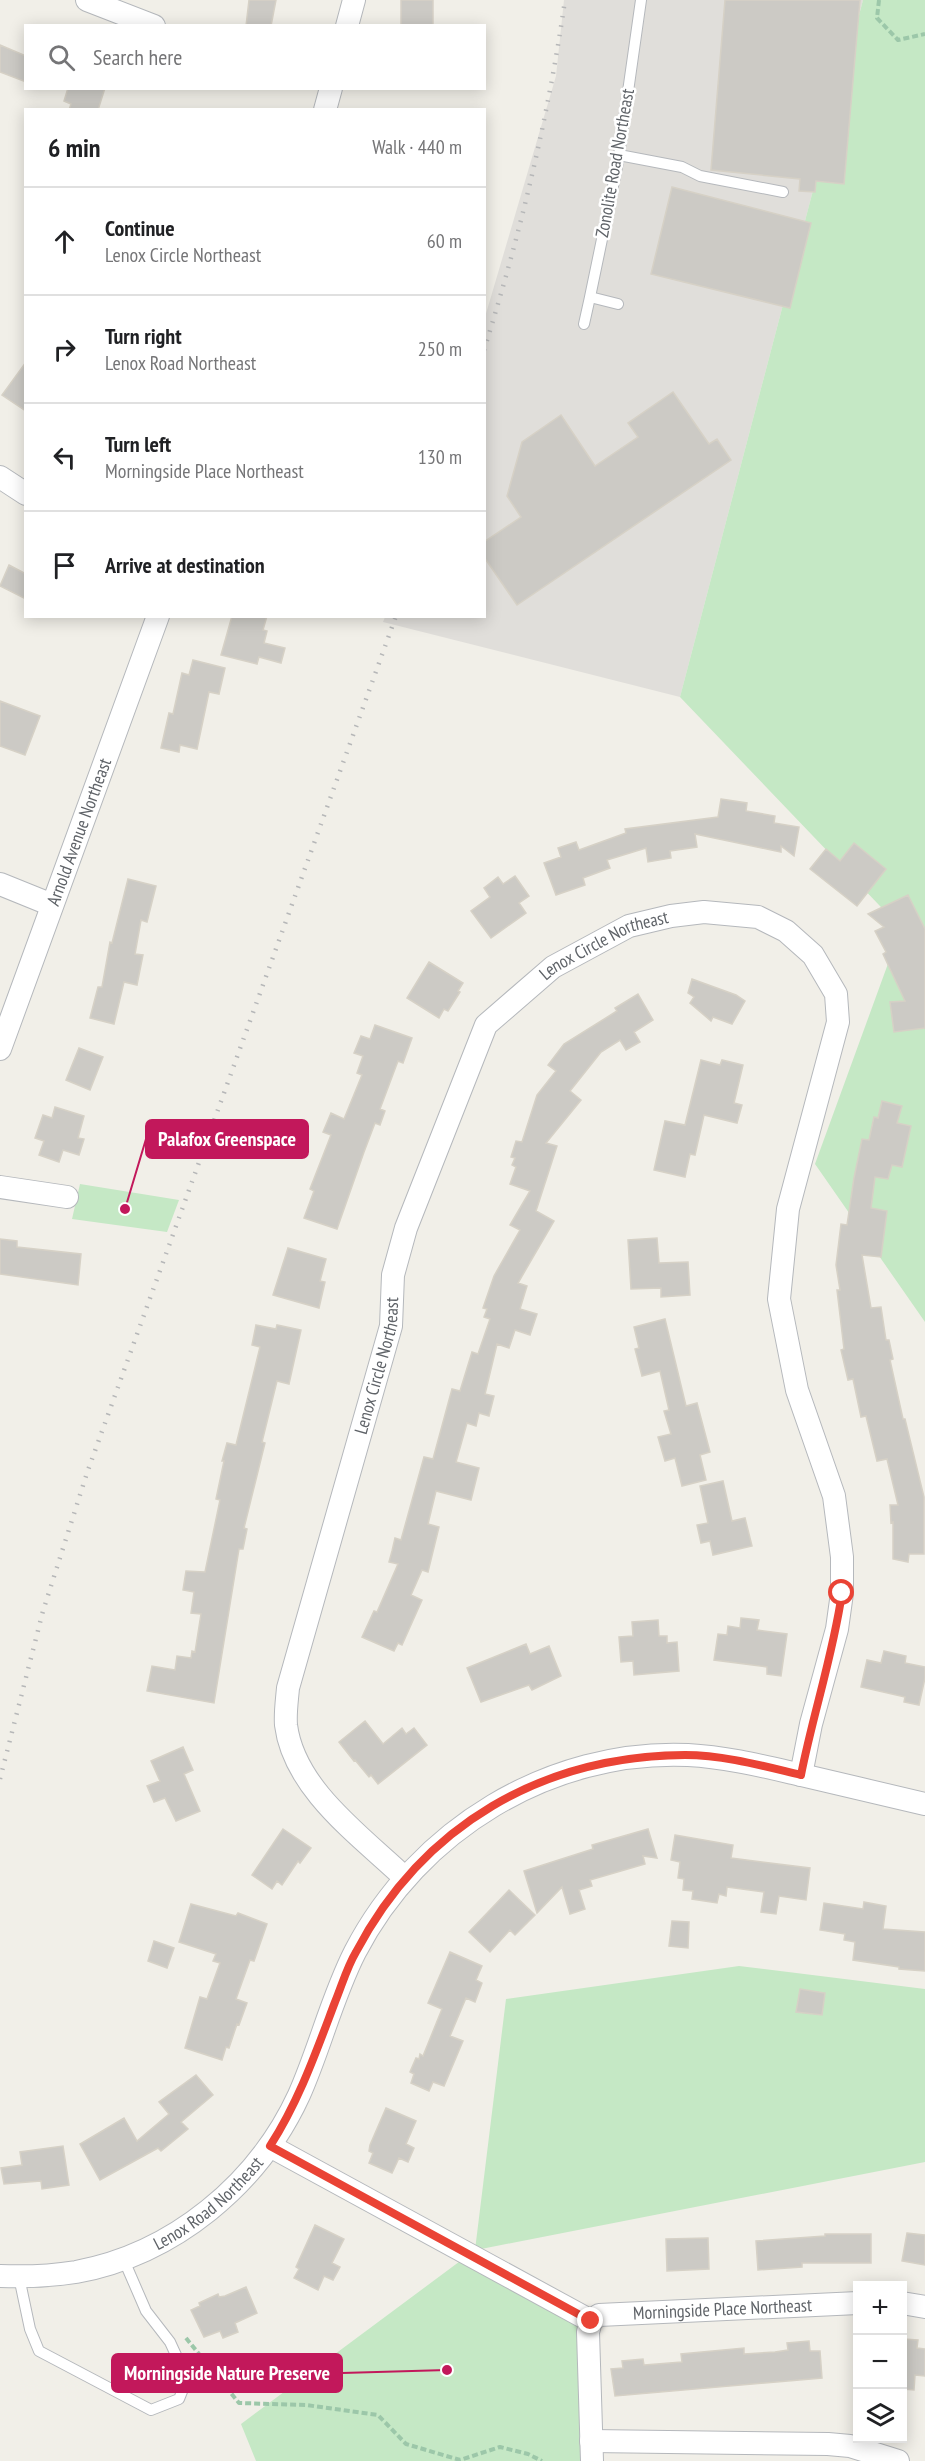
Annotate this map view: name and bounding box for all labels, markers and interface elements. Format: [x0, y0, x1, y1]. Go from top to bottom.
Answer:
search box [24, 24, 486, 90]
icon: search [45, 41, 78, 74]
text: Search here [93, 43, 182, 71]
street label: Zonolite Road Northeast [590, 87, 639, 239]
text: 6 min [48, 131, 101, 164]
text: Walk · 440 m [372, 134, 462, 160]
text: Continue [105, 214, 175, 242]
icon: ahead [48, 225, 81, 258]
text: 60 m [427, 228, 462, 254]
text: Lenox Circle Northeast [105, 242, 261, 268]
text: Turn right [105, 322, 182, 350]
icon: right [48, 333, 81, 366]
text: 250 m [418, 336, 462, 362]
text: Lenox Road Northeast [105, 350, 256, 376]
text: Turn left [105, 430, 171, 458]
icon: left [48, 441, 81, 474]
text: 130 m [418, 444, 462, 470]
text: Morningside Place Northeast [105, 458, 304, 484]
icon: arrive [48, 549, 81, 582]
text: Arrive at destination [105, 551, 265, 579]
street label: Arnold Avenue Northeast [41, 755, 116, 909]
street label: Lenox Circle Northeast [534, 905, 670, 985]
callout: Palafox Greenspace [146, 1120, 308, 1158]
text: Palafox Greenspace [158, 1126, 296, 1152]
street label: Lenox Circle Northeast [349, 1297, 403, 1437]
route start [828, 1579, 854, 1605]
street label: Lenox Road Northeast [149, 2152, 268, 2255]
map controls [853, 2281, 907, 2443]
button: + [853, 2281, 907, 2335]
street label: Morningside Place Northeast [632, 2293, 812, 2324]
route end [577, 2307, 603, 2333]
button: − [853, 2335, 907, 2389]
callout: Morningside Nature Preserve [112, 2354, 342, 2392]
text: Morningside Nature Preserve [124, 2360, 330, 2386]
button: layers [853, 2389, 907, 2443]

